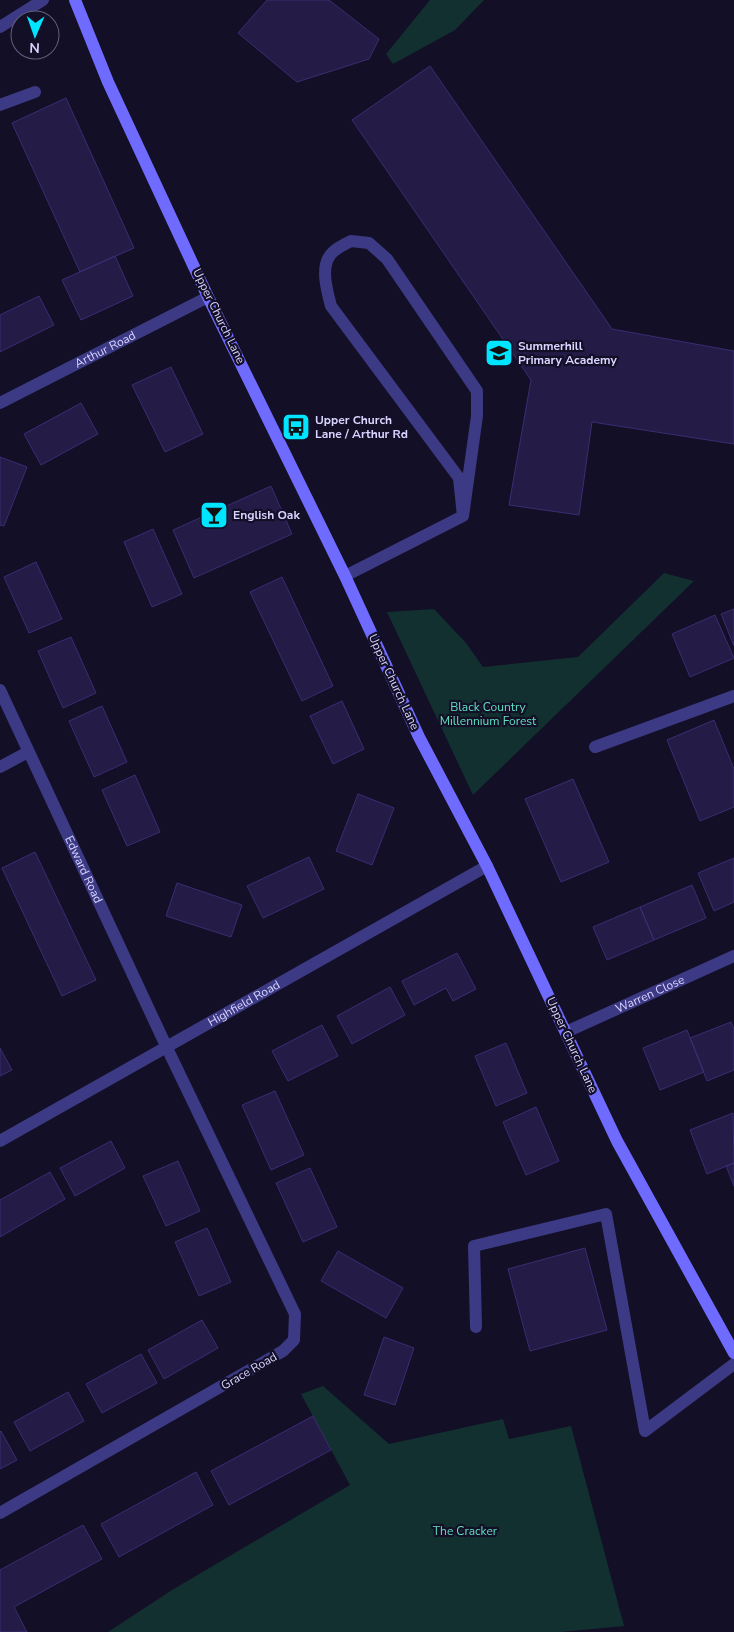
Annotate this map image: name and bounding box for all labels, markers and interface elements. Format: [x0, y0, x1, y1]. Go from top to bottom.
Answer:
north arrow [10, 10, 60, 60]
text: N [29, 38, 40, 57]
street label: Upper Church Lane [189, 266, 249, 366]
street label: Arthur Road [72, 327, 138, 372]
school or university icon: Summerhill Primary Academy [484, 338, 514, 368]
place label: Summerhill Primary Academy [518, 338, 617, 368]
bus stop icon: Upper Church Lane / Arthur Rd [281, 412, 311, 442]
place label: Upper Church Lane / Arthur Rd [315, 412, 408, 442]
bar icon: English Oak [199, 500, 229, 530]
place label: English Oak [233, 507, 300, 523]
street label: Upper Church Lane [365, 632, 423, 732]
park label: Black Country Millennium Forest [440, 699, 537, 729]
street label: Edward Road [61, 833, 106, 906]
street label: Warren Close [613, 972, 687, 1017]
street label: Highfield Road [205, 977, 283, 1030]
street label: Upper Church Lane [543, 995, 601, 1095]
street label: Grace Road [218, 1349, 280, 1393]
park label: The Cracker [433, 1523, 498, 1539]

